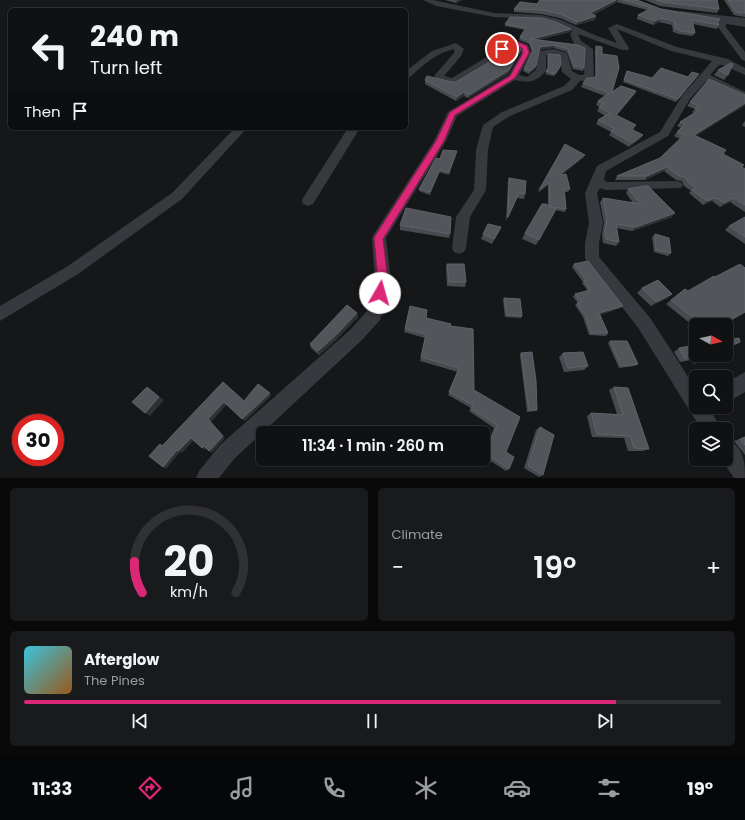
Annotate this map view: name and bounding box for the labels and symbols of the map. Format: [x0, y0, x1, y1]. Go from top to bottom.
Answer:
pin [485, 32, 519, 66]
position arrow [359, 272, 401, 314]
north arrow [689, 318, 733, 362]
speed limit sign: 30 [12, 414, 64, 466]

